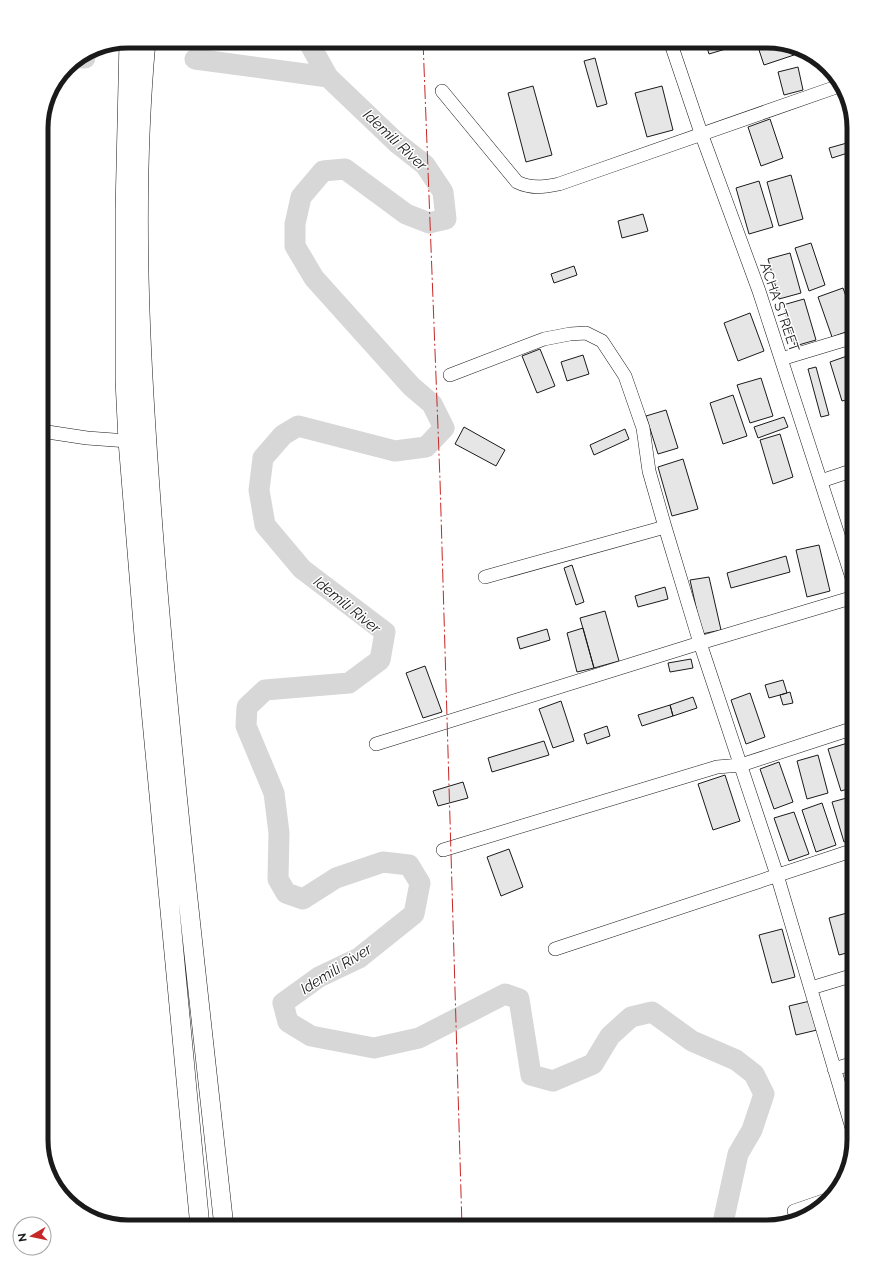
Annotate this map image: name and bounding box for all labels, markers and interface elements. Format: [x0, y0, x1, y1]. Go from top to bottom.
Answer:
water label: Idemili River [359, 106, 431, 175]
street label: ACHA STREET [757, 260, 803, 354]
water label: Idemili River [310, 573, 385, 638]
water label: Idemili River [297, 940, 376, 998]
north arrow [12, 1216, 52, 1256]
text: N [16, 1232, 30, 1243]

